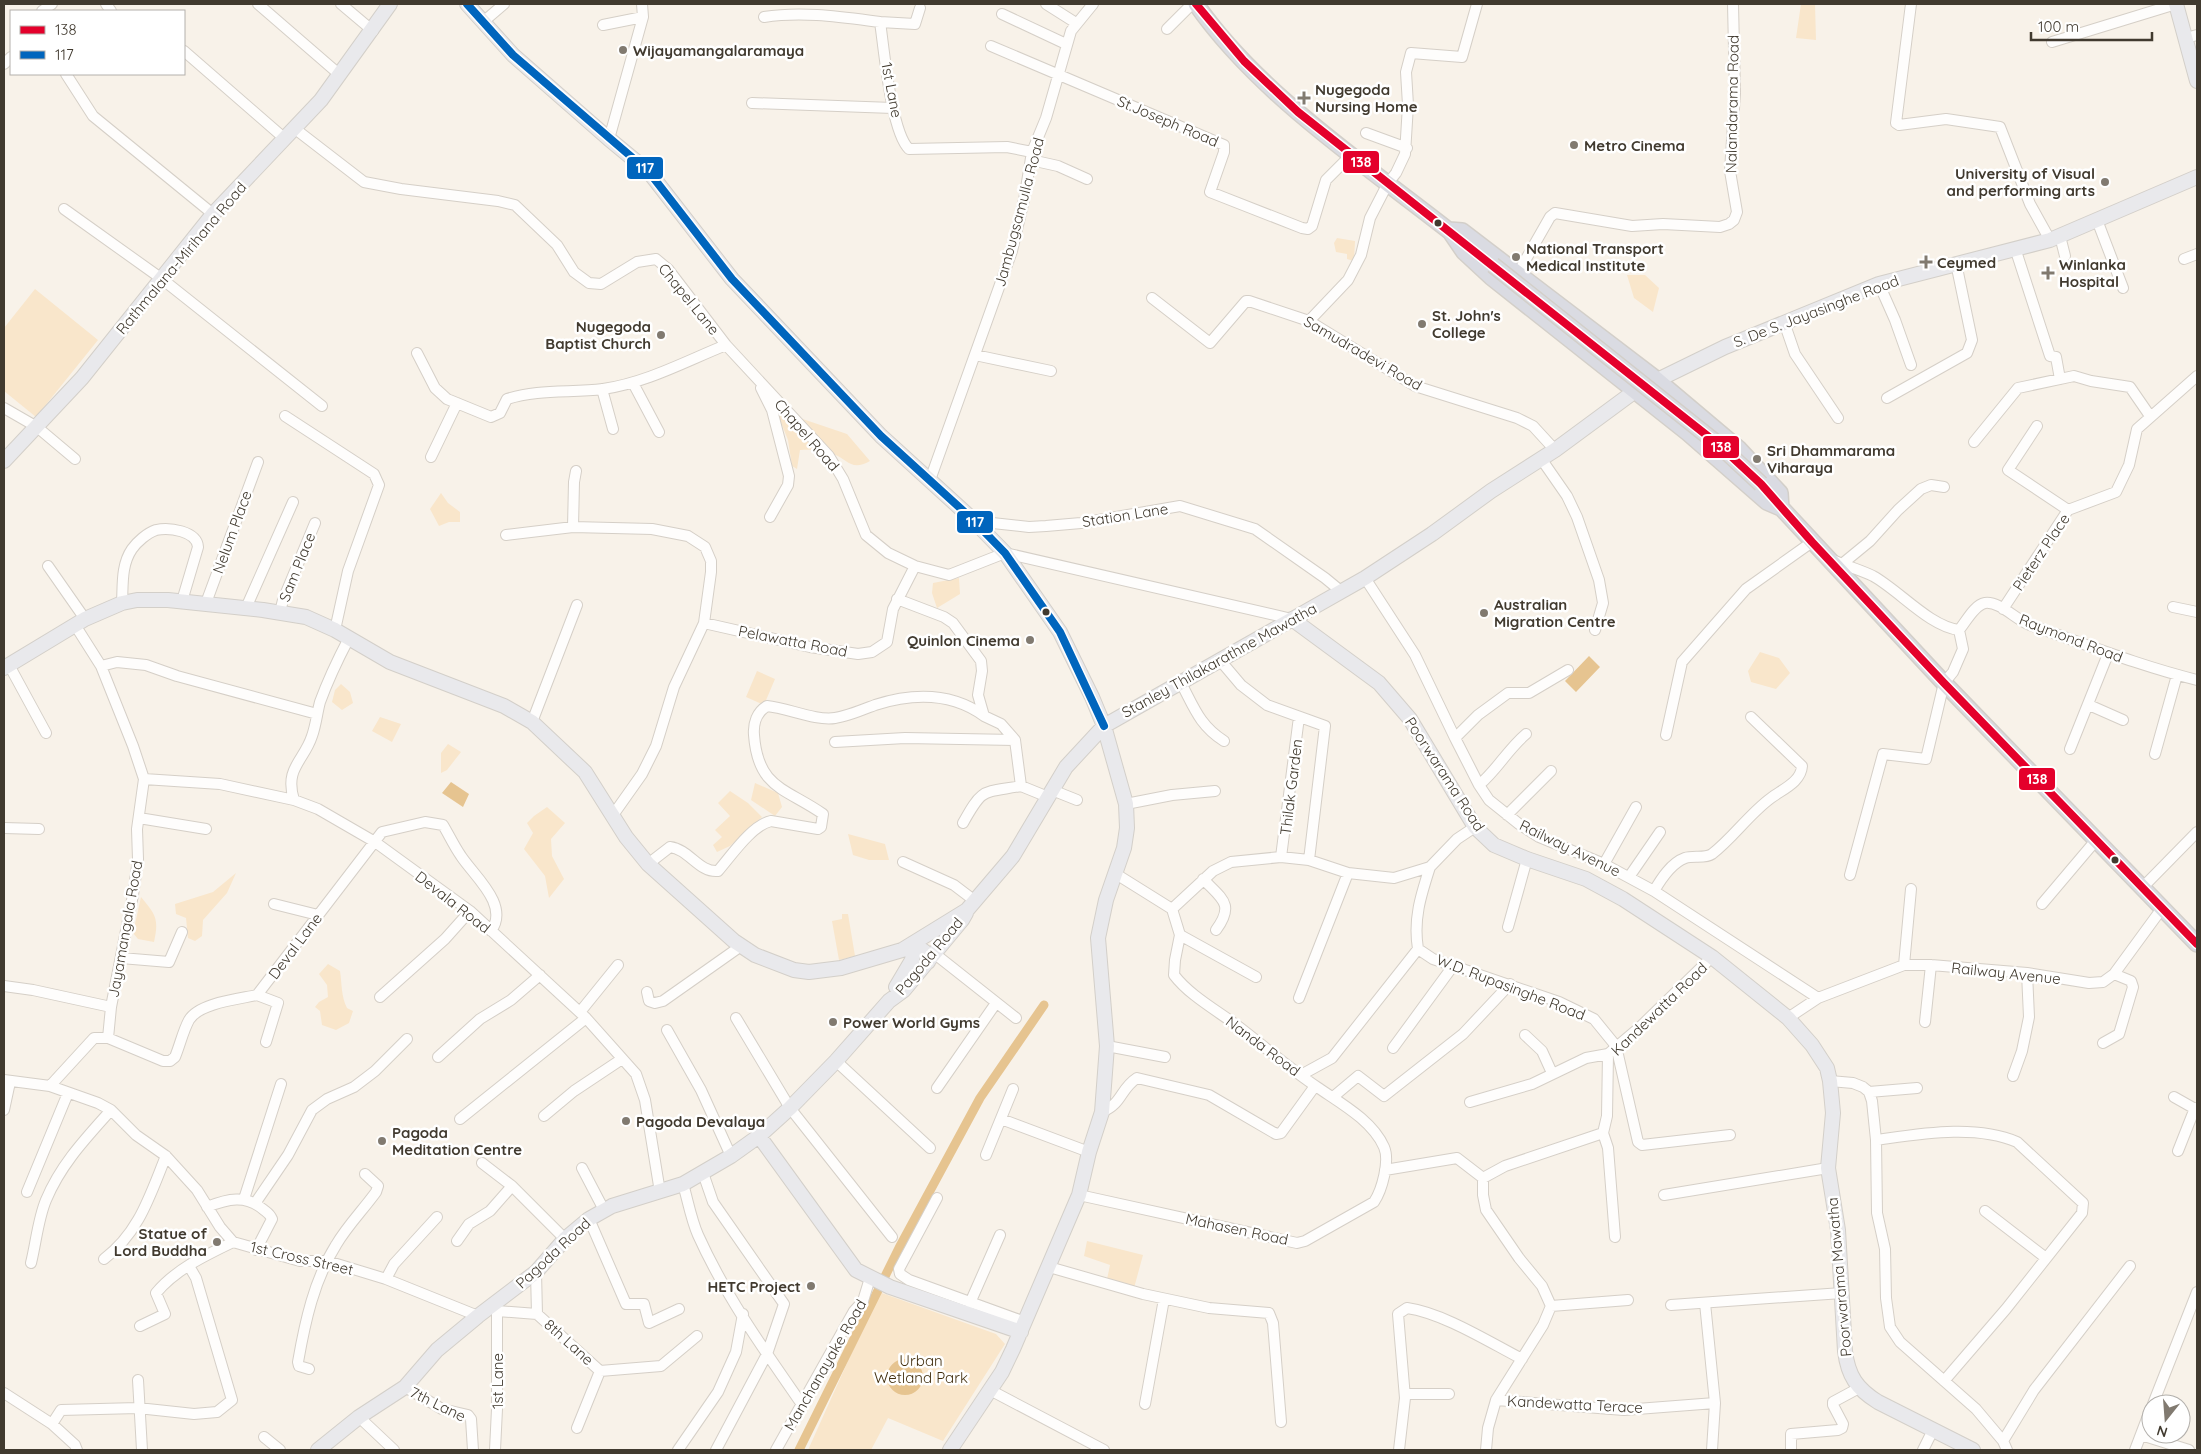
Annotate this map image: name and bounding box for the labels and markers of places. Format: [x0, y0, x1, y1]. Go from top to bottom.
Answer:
place label: Wijayamangalaramaya [633, 41, 804, 60]
marker: Wijayamangalaramaya [617, 44, 629, 56]
place label: Nugegoda Nursing Home [1315, 80, 1418, 116]
marker: Nugegoda Nursing Home [1297, 91, 1311, 105]
place label: Metro Cinema [1584, 136, 1685, 155]
marker: Metro Cinema [1568, 139, 1580, 151]
place label: University of Visual and performing arts [1947, 164, 2095, 200]
marker: University of Visual and performing arts [2099, 176, 2111, 188]
unlabelled marker [1433, 218, 1443, 228]
place label: National Transport Medical Institute [1526, 239, 1664, 275]
marker: National Transport Medical Institute [1510, 251, 1522, 263]
place label: Ceymed [1937, 253, 1996, 272]
marker: Ceymed [1919, 255, 1933, 269]
place label: Winlanka Hospital [2059, 255, 2126, 291]
marker: Winlanka Hospital [2041, 266, 2055, 280]
place label: St. John's College [1432, 306, 1501, 342]
place label: Nugegoda Baptist Church [545, 317, 651, 353]
marker: St. John's College [1416, 318, 1428, 330]
marker: Nugegoda Baptist Church [655, 329, 667, 341]
place label: Sri Dhammarama Viharaya [1767, 441, 1895, 477]
marker: Sri Dhammarama Viharaya [1751, 453, 1763, 465]
place label: Australian Migration Centre [1494, 595, 1616, 631]
unlabelled marker [1041, 607, 1051, 617]
marker: Australian Migration Centre [1478, 607, 1490, 619]
place label: Quinlon Cinema [907, 631, 1020, 650]
marker: Quinlon Cinema [1024, 634, 1036, 646]
unlabelled marker [2110, 855, 2120, 865]
place label: Power World Gyms [843, 1013, 980, 1032]
marker: Power World Gyms [827, 1016, 839, 1028]
place label: Pagoda Devalaya [636, 1112, 765, 1131]
marker: Pagoda Devalaya [620, 1115, 632, 1127]
place label: Pagoda Meditation Centre [392, 1123, 522, 1159]
marker: Pagoda Meditation Centre [376, 1135, 388, 1147]
place label: Statue of Lord Buddha [114, 1224, 207, 1260]
marker: Statue of Lord Buddha [211, 1236, 223, 1248]
place label: HETC Project [707, 1277, 801, 1296]
marker: HETC Project [805, 1280, 817, 1292]

